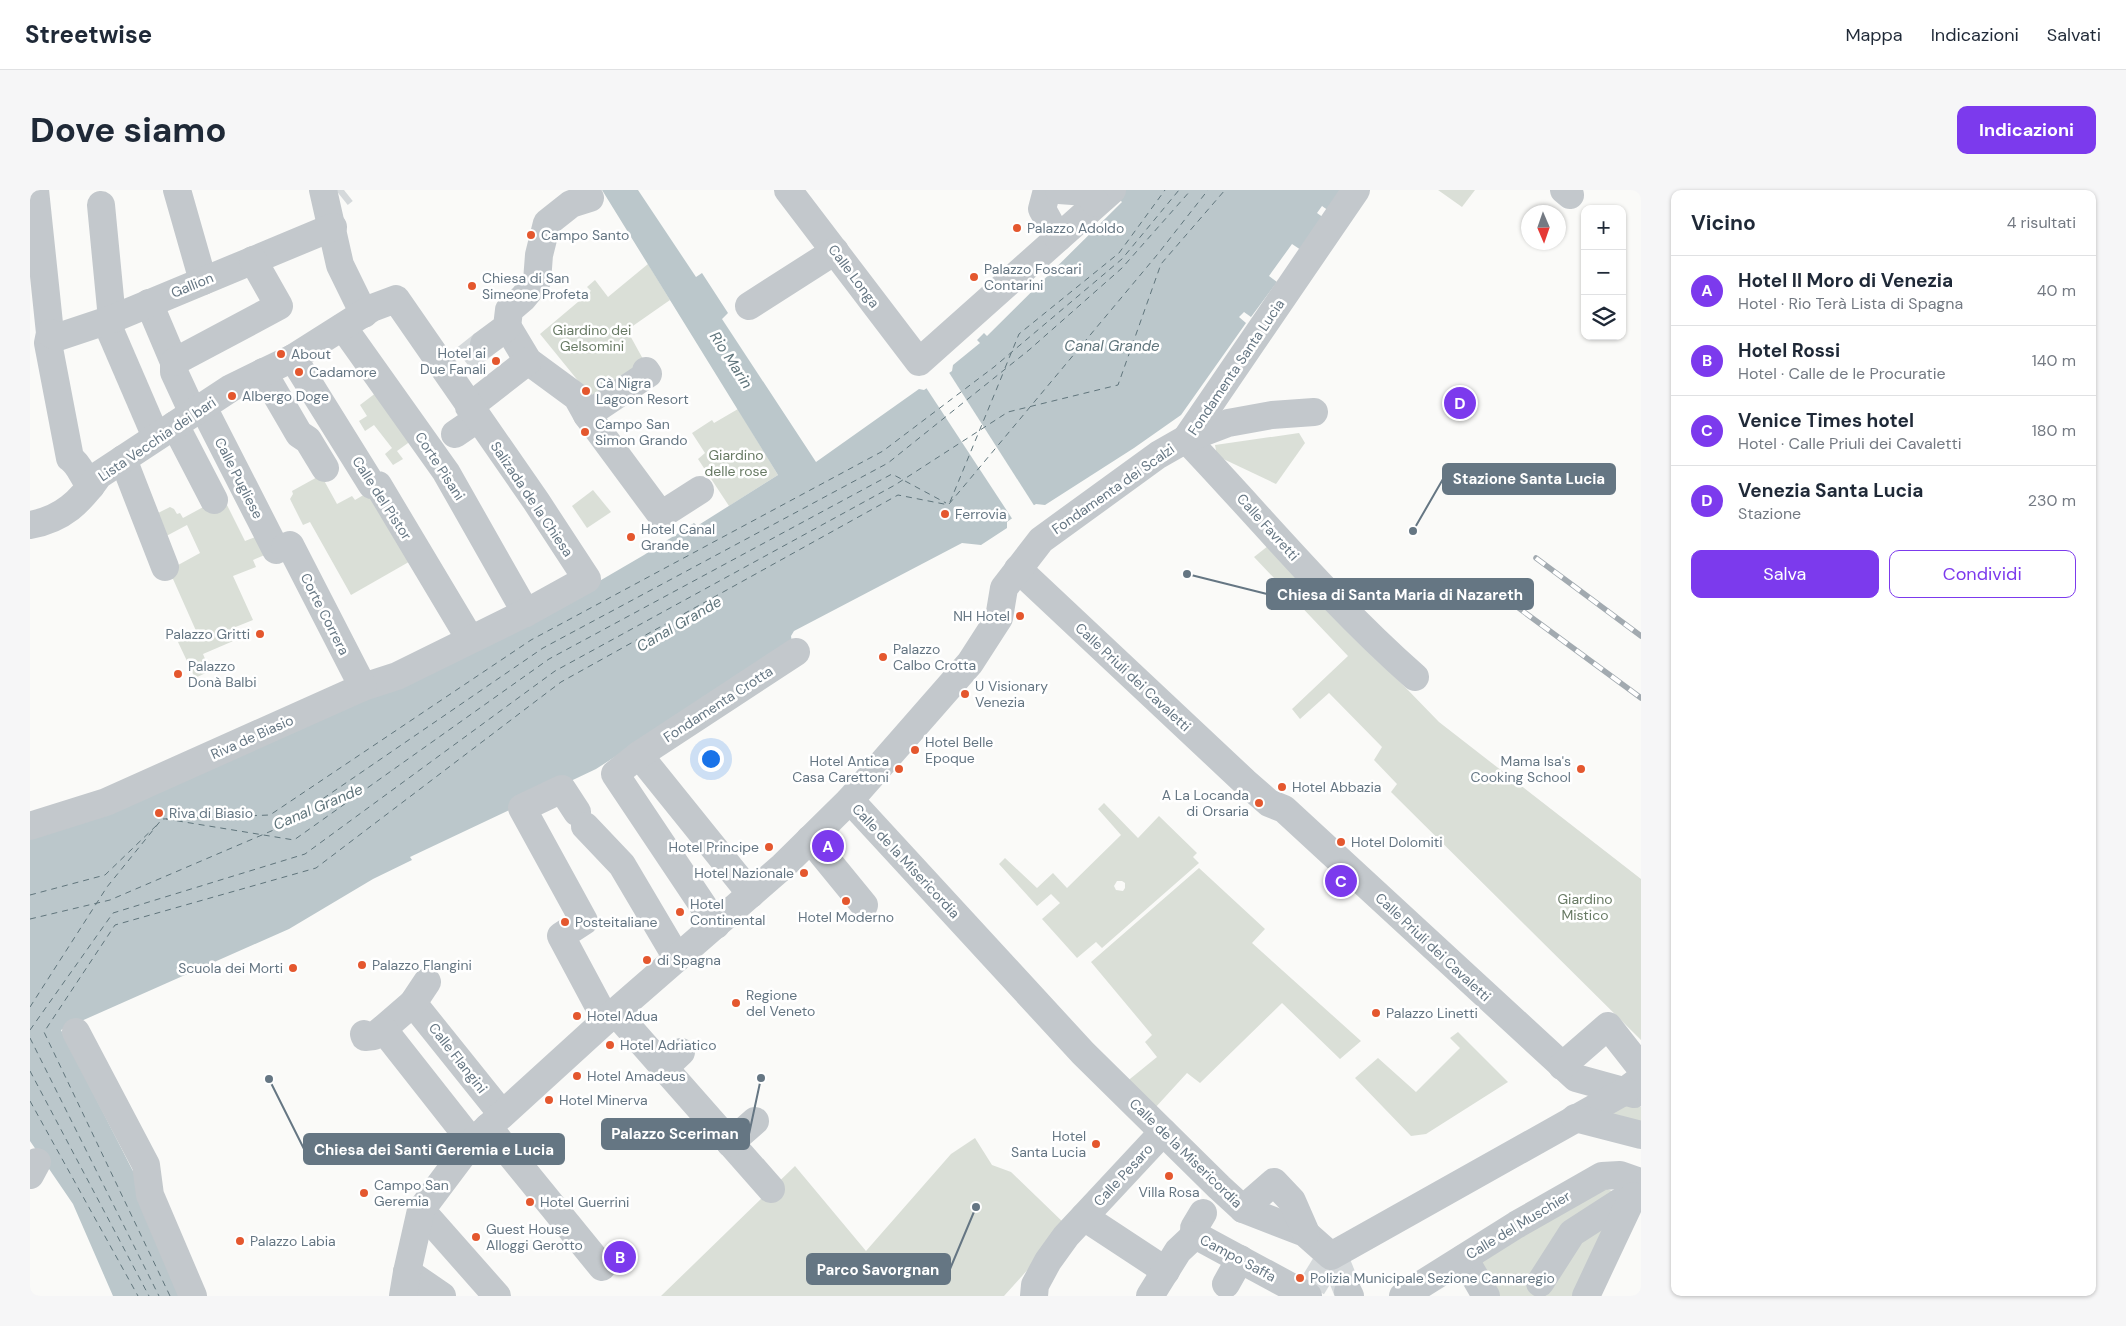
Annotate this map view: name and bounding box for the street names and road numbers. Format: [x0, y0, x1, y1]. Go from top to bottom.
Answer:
street label: Calle Longa [824, 241, 884, 311]
street label: Gallion [168, 268, 216, 302]
street label: Fondamenta Santa Lucia [1184, 296, 1288, 438]
street label: Lista Vecchia dei bari [95, 393, 219, 485]
street label: Corte Pisani [411, 428, 469, 504]
street label: Calle Pugliese [211, 434, 267, 522]
street label: Salizada de la Chiesa [487, 438, 577, 560]
street label: Fondamenta dei Scalzi [1048, 440, 1178, 538]
street label: Calle del Pistor [348, 453, 416, 543]
street label: Calle Favretti [1233, 490, 1303, 564]
street label: Corte Correra [297, 570, 353, 658]
street label: Calle Priuli dei Cavaletti [1071, 619, 1195, 735]
street label: Fondamenta Crotta [660, 662, 776, 746]
street label: Riva de Biasio [208, 711, 296, 763]
street label: Calle de la Misericordia [848, 800, 964, 922]
street label: Calle Priuli dei Cavaletti [1371, 889, 1495, 1005]
street label: Calle Flangini [425, 1019, 491, 1097]
street label: Calle de la Misericordia [1126, 1094, 1246, 1212]
street label: Calle Pesaro [1089, 1140, 1157, 1210]
street label: Calle del Muschier [1463, 1187, 1573, 1263]
street label: Campo Saffa [1197, 1230, 1279, 1286]

